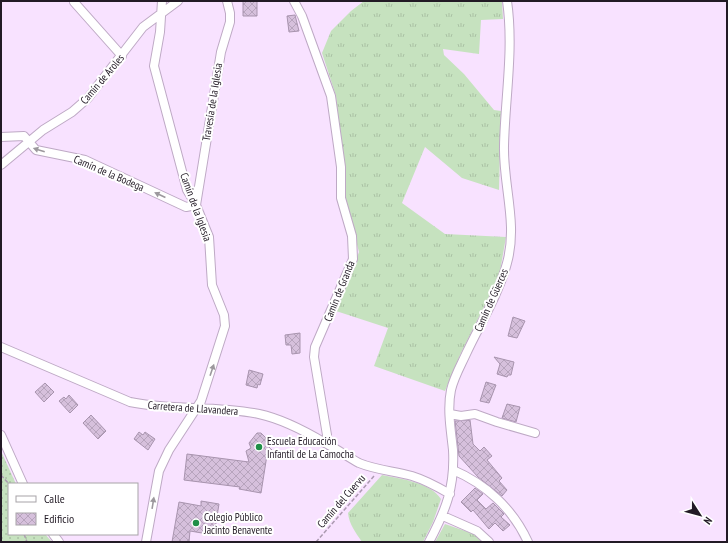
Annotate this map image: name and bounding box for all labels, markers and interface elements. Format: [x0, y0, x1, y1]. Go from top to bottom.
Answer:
street label: Camín de Aroles [77, 51, 127, 107]
street label: Travesía de la Iglesia [199, 62, 225, 142]
one-way arrow [33, 147, 45, 153]
street label: Camín de la Bodega [72, 152, 146, 194]
street label: Camín de la Iglesia [177, 171, 215, 243]
one-way arrow [155, 192, 166, 198]
street label: Camín de Granda [320, 258, 358, 324]
street label: Camín de Güerces [471, 266, 511, 334]
one-way arrow [209, 364, 215, 376]
street label: Carretera de Llavandera [147, 398, 239, 418]
place label: Escuela Educación Infantil de La Camocha [267, 434, 354, 461]
marker: Escuela Educación Infantil de La Camocha [254, 442, 264, 452]
street label: Camín del Cuervu [314, 471, 368, 531]
legend [8, 483, 138, 535]
text: Calle [44, 491, 65, 506]
north arrow [680, 495, 720, 535]
one-way arrow [150, 497, 156, 510]
place label: Colegio Público Jacinto Benavente [203, 510, 273, 537]
text: Edificio [44, 511, 74, 526]
text: N [701, 514, 716, 527]
marker: Colegio Público Jacinto Benavente [191, 518, 201, 528]

